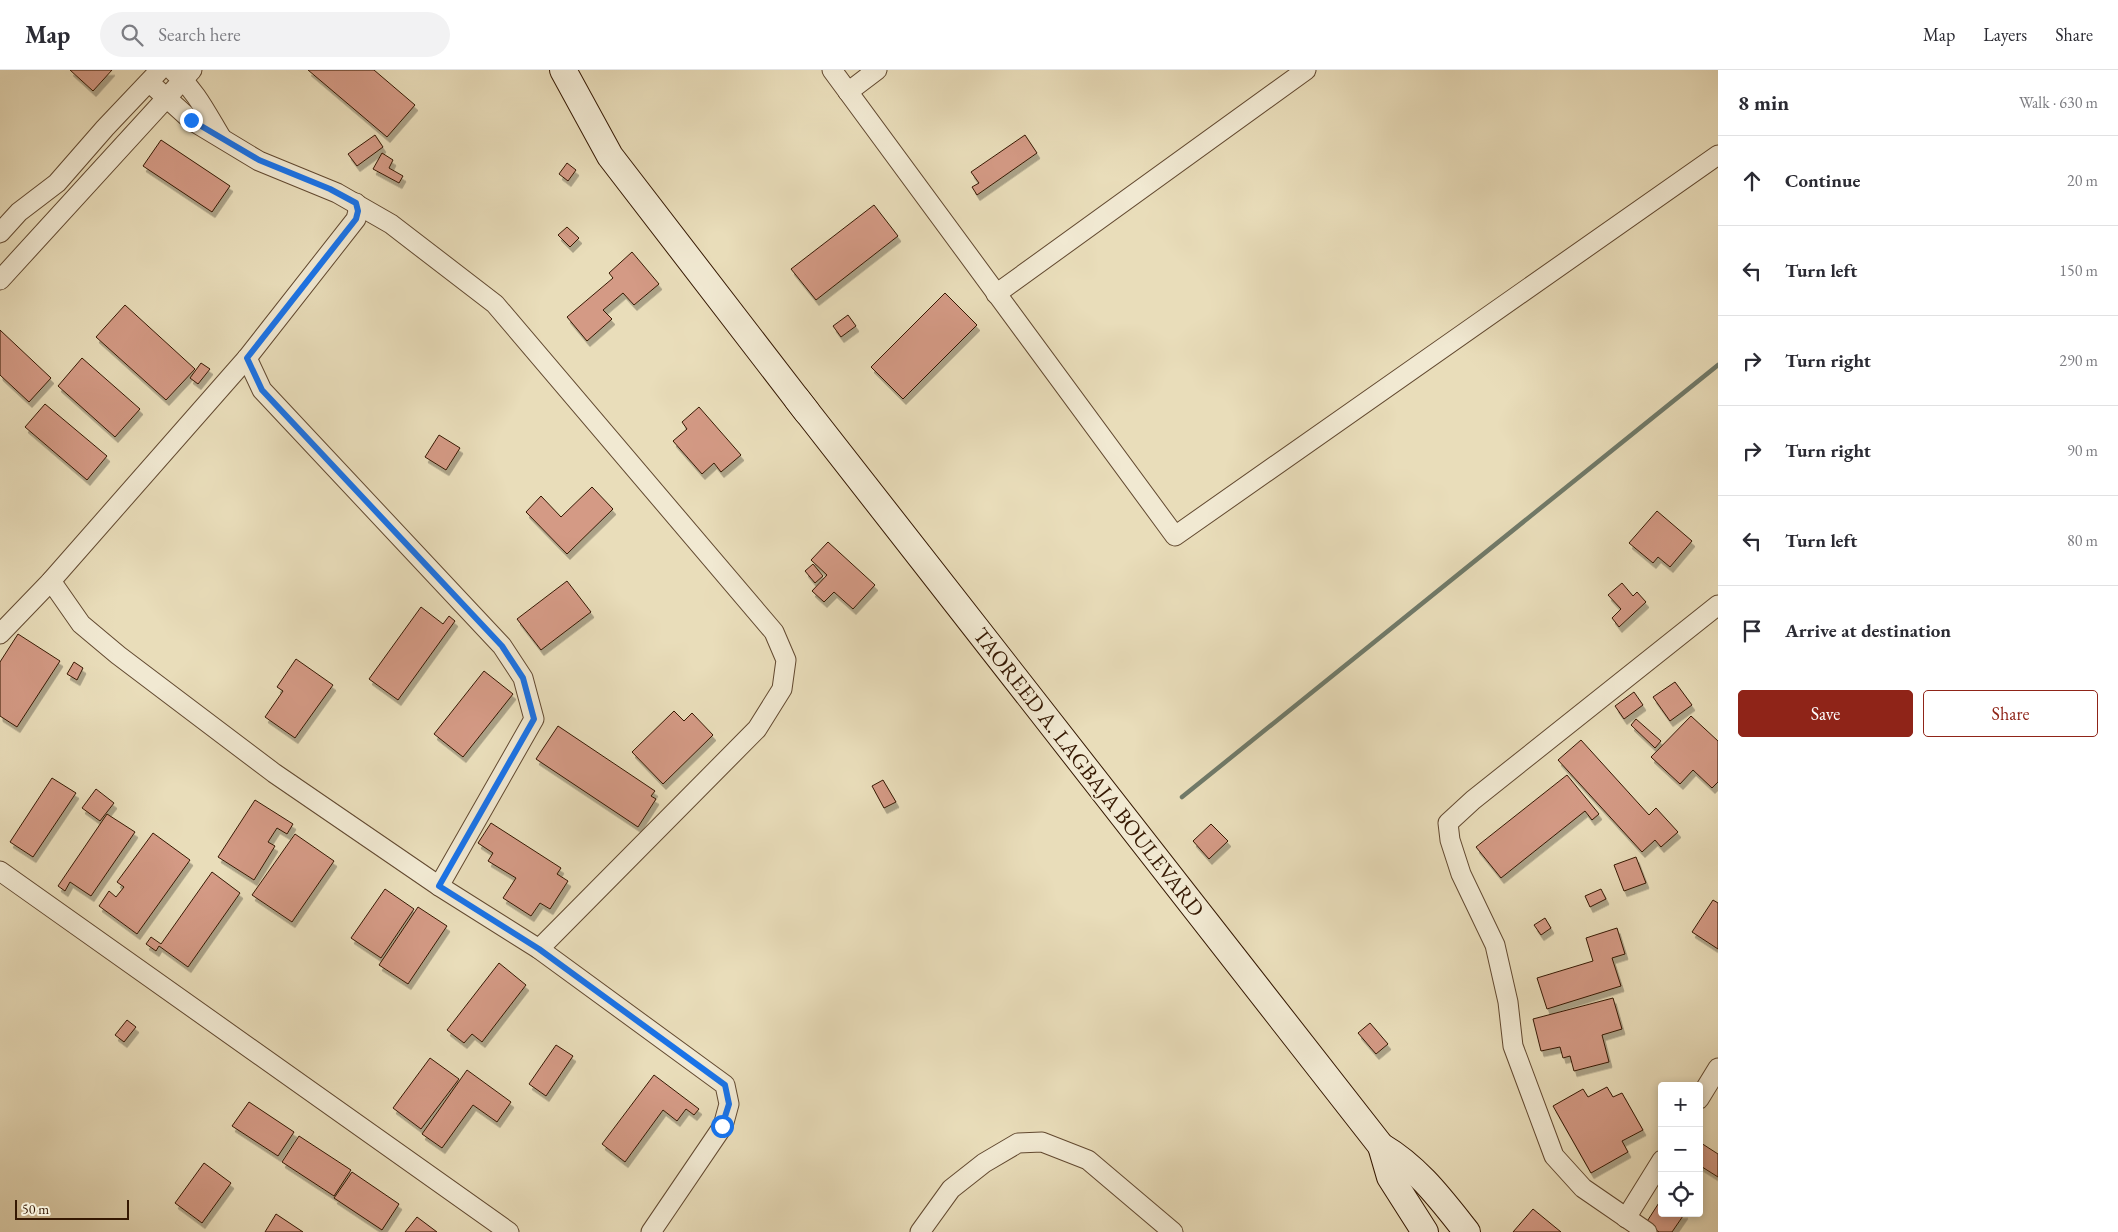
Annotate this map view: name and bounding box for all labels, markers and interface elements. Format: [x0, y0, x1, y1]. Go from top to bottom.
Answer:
search box [100, 12, 450, 57]
text: Map [25, 19, 70, 50]
icon: search [118, 21, 146, 49]
text: Search here [158, 22, 241, 47]
text: Map [1923, 23, 1955, 46]
text: Layers [1983, 23, 2027, 46]
text: Share [2055, 23, 2093, 46]
text: 8 min [1738, 89, 1789, 116]
text: Walk · 630 m [2019, 92, 2098, 113]
route end [180, 109, 203, 132]
icon: ahead [1738, 167, 1766, 195]
text: Continue [1785, 168, 1860, 193]
text: 20 m [2067, 170, 2098, 191]
icon: left [1738, 257, 1766, 285]
text: Turn left [1785, 258, 1857, 283]
text: 150 m [2059, 260, 2098, 281]
icon: right [1738, 347, 1766, 375]
text: Turn right [1785, 348, 1871, 373]
text: 290 m [2059, 350, 2098, 371]
icon: right [1738, 437, 1766, 465]
text: Turn right [1785, 438, 1871, 463]
text: 90 m [2067, 440, 2098, 461]
icon: left [1738, 527, 1766, 555]
text: Turn left [1785, 528, 1857, 553]
text: 80 m [2067, 530, 2098, 551]
icon: arrive [1738, 617, 1766, 645]
text: Arrive at destination [1785, 618, 1951, 643]
street label: TAOREED A. LAGBAJA BOULEVARD [967, 621, 1211, 923]
button: Save [1738, 690, 1913, 737]
button: Share [1923, 690, 2098, 737]
map controls [1658, 1082, 1703, 1217]
button: + [1658, 1082, 1703, 1127]
route start [711, 1115, 734, 1138]
button: − [1658, 1127, 1703, 1172]
button: locate [1658, 1172, 1703, 1217]
scale bar [15, 1197, 129, 1220]
text: 50 m [22, 1200, 49, 1218]

